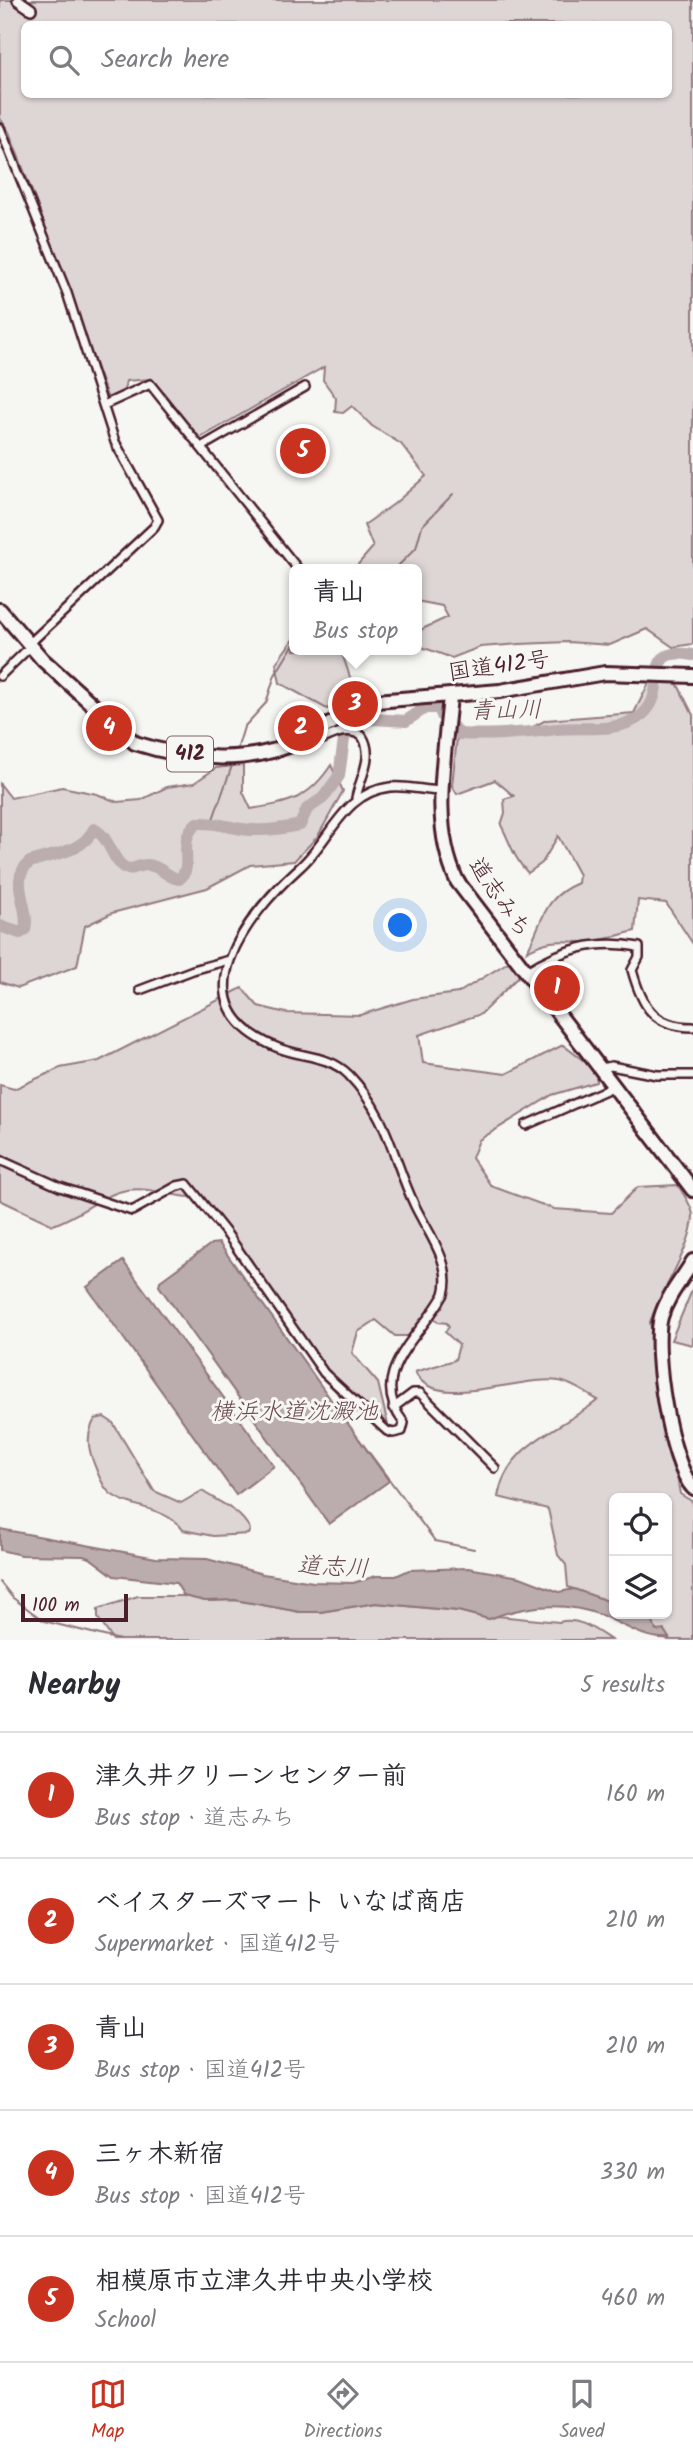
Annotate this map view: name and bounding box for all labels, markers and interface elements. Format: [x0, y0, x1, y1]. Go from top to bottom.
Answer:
search box [21, 21, 672, 98]
text: Search here [101, 39, 229, 81]
icon: search [45, 41, 83, 79]
pin: 5 [280, 425, 326, 477]
popup [289, 564, 422, 655]
text: 青山 [313, 572, 365, 614]
text: Bus stop [313, 614, 398, 650]
street label: 国道412号 [446, 642, 552, 692]
pin: 3 [332, 678, 378, 730]
water label: 青山川 [470, 691, 542, 731]
pin: 4 [86, 702, 132, 754]
pin: 2 [278, 702, 324, 754]
road number: 412 [167, 736, 213, 772]
street label: 道志みち [458, 850, 540, 946]
your location [383, 908, 417, 942]
pin: 1 [534, 962, 580, 1014]
water label: 横浜水道沈澱池 [210, 1393, 379, 1432]
map controls [609, 1493, 672, 1619]
button: locate [609, 1493, 672, 1556]
water label: 道志川 [296, 1547, 370, 1589]
button: layers [609, 1556, 672, 1619]
scale bar [21, 1591, 128, 1623]
text: 100 m [32, 1591, 80, 1621]
text: Nearby [28, 1662, 120, 1710]
text: 5 results [580, 1668, 665, 1704]
text: 津久井クリーンセンター前 [95, 1756, 407, 1798]
text: 1 [48, 1777, 54, 1813]
text: 160 m [606, 1777, 665, 1813]
text: Bus stop · 道志みち [95, 1801, 295, 1837]
text: ベイスターズマート いなば商店 [95, 1882, 466, 1924]
text: 2 [44, 1903, 58, 1939]
text: 210 m [605, 1903, 665, 1939]
text: Supermarket · 国道412号 [95, 1927, 340, 1963]
text: 青山 [95, 2008, 147, 2050]
text: 3 [45, 2029, 57, 2065]
text: 210 m [605, 2029, 665, 2065]
text: Bus stop · 国道412号 [95, 2053, 306, 2089]
text: 三ヶ木新宿 [95, 2134, 225, 2176]
text: 4 [45, 2155, 57, 2191]
text: 330 m [600, 2155, 665, 2191]
text: Bus stop · 国道412号 [95, 2179, 306, 2215]
text: 相模原市立津久井中央小学校 [95, 2261, 433, 2303]
text: 5 [45, 2281, 57, 2317]
text: 460 m [601, 2281, 665, 2317]
text: School [95, 2303, 156, 2339]
tab: Map [89, 2375, 127, 2447]
tab: Directions [304, 2375, 382, 2447]
tab: Saved [559, 2375, 604, 2447]

